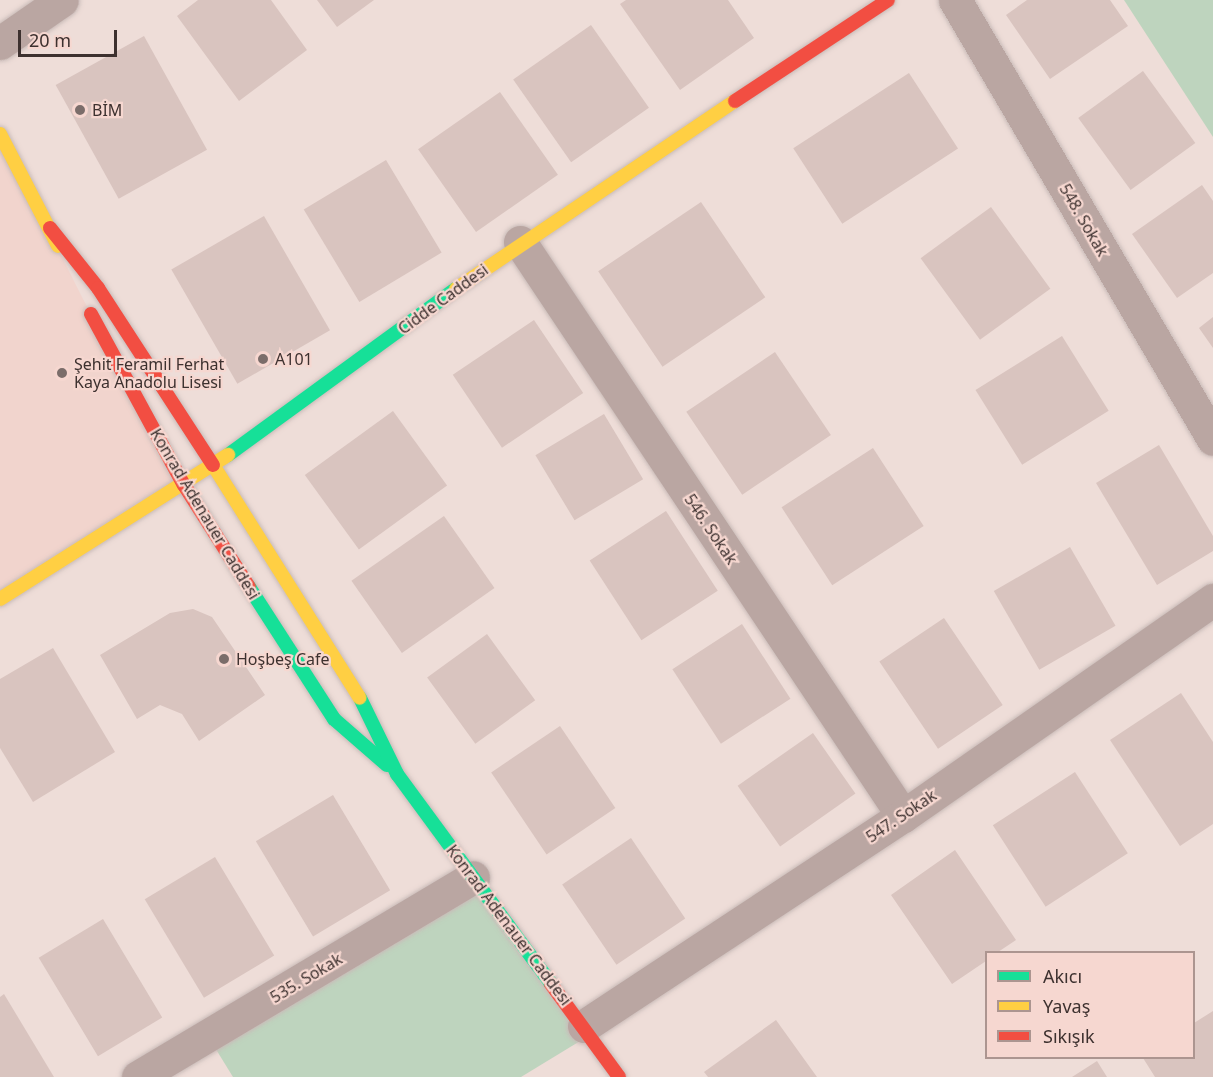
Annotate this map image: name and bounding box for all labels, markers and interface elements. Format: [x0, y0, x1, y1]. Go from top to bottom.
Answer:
scale bar [21, 18, 120, 56]
text: 20 m [29, 28, 71, 52]
place label: BİM [92, 100, 122, 120]
marker: BİM [73, 103, 87, 117]
street label: 548. Sokak [1056, 180, 1112, 260]
street label: Cidde Caddesi [394, 260, 492, 338]
place label: A101 [275, 349, 313, 369]
marker: A101 [256, 352, 270, 366]
place label: Şehit Feramil Ferhat Kaya Anadolu Lisesi [74, 354, 224, 392]
marker: Şehit Feramil Ferhat Kaya Anadolu Lisesi [55, 366, 69, 380]
street label: Konrad Adenauer Caddesi [146, 425, 264, 603]
street label: 546. Sokak [681, 490, 741, 568]
place label: Hoşbeş Cafe [236, 649, 330, 669]
marker: Hoşbeş Cafe [217, 652, 231, 666]
street label: 547. Sokak [862, 786, 940, 846]
street label: Konrad Adenauer Caddesi [442, 841, 576, 1009]
street label: 535. Sokak [267, 949, 345, 1007]
legend [985, 951, 1195, 1059]
text: Akıcı [1043, 964, 1082, 988]
text: Yavaş [1043, 994, 1090, 1018]
text: Sıkışık [1043, 1024, 1095, 1048]

